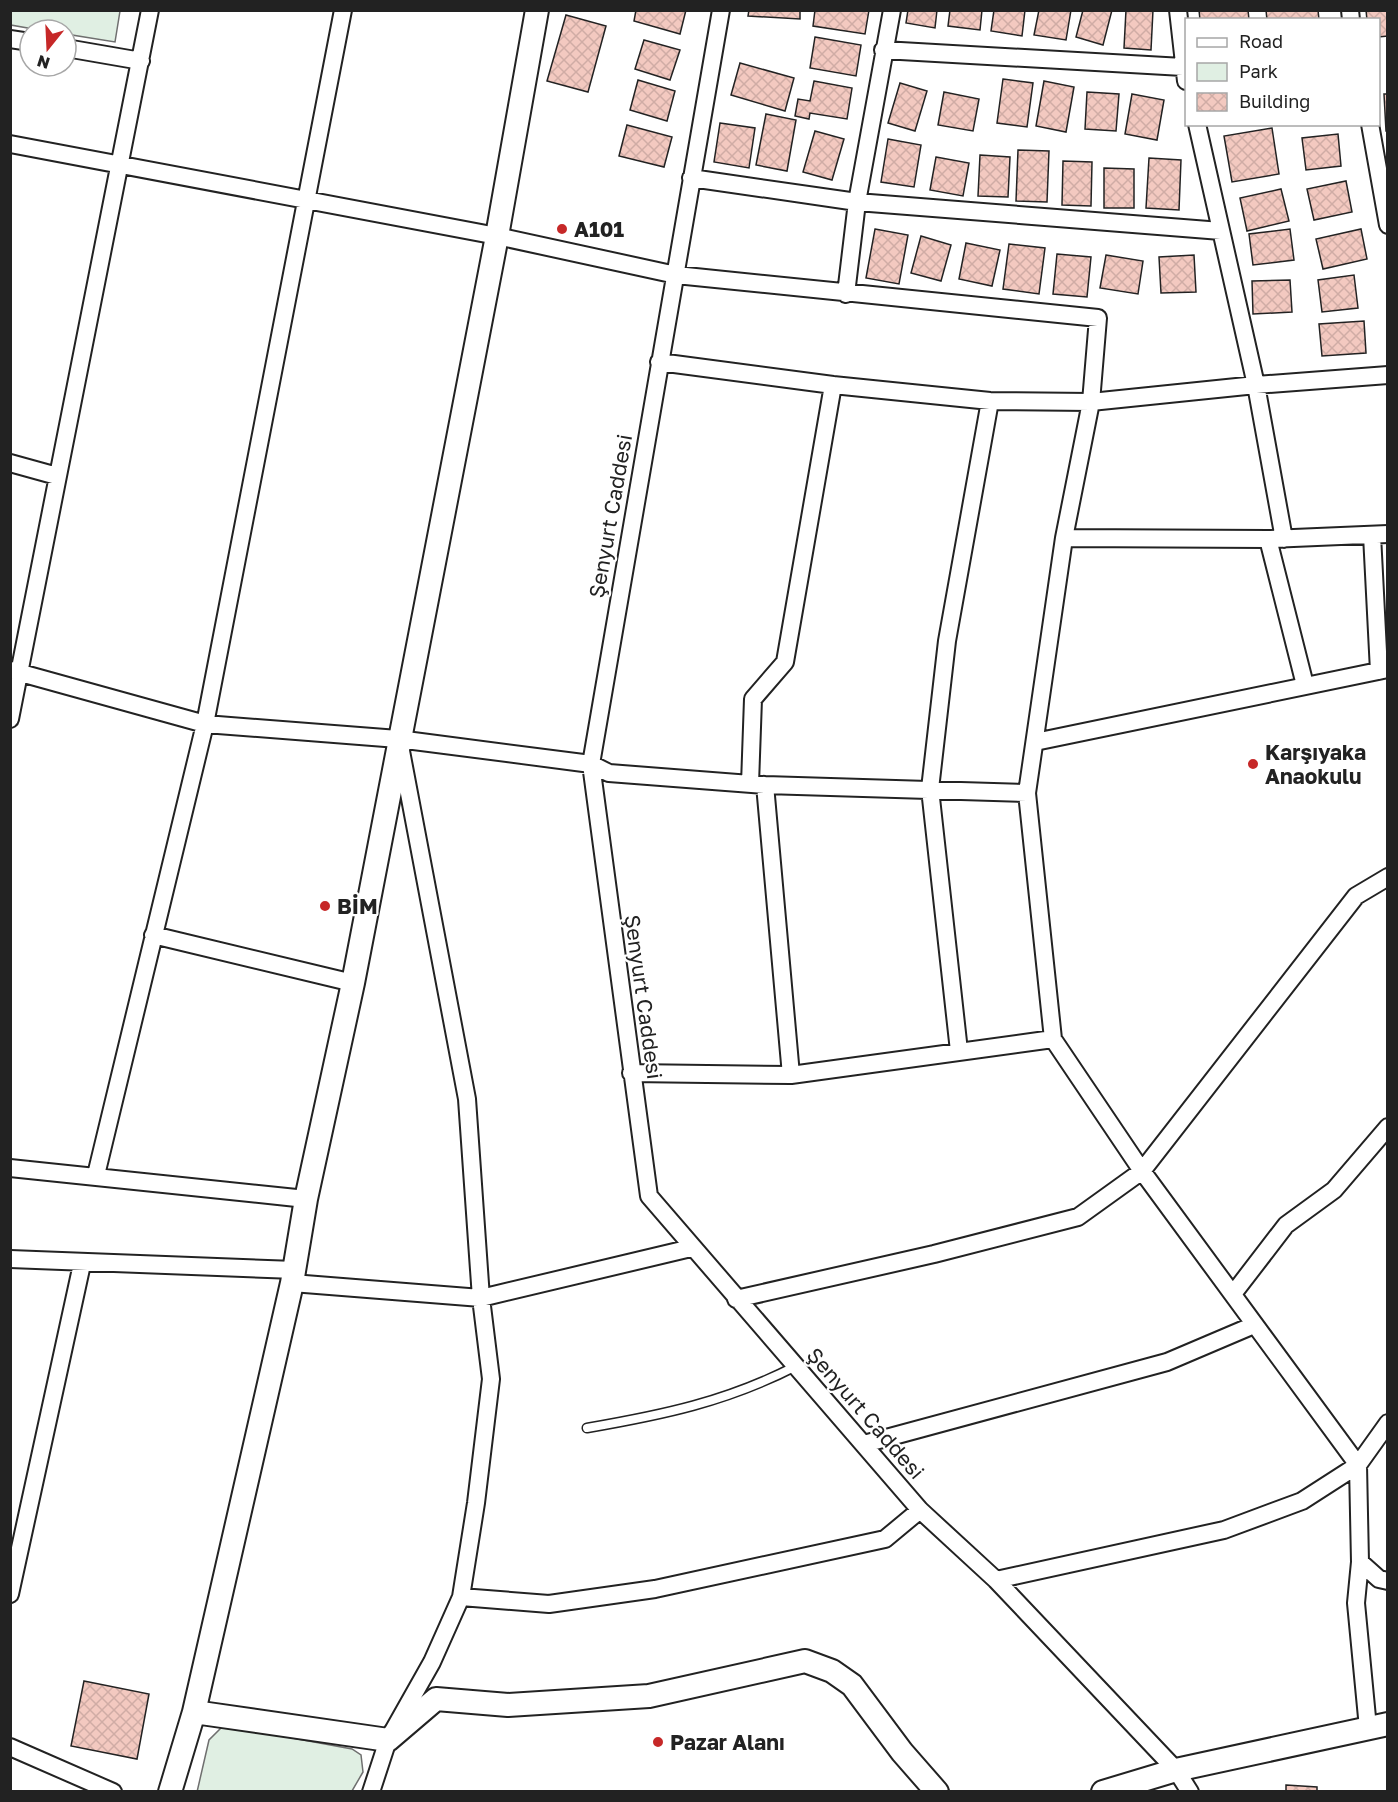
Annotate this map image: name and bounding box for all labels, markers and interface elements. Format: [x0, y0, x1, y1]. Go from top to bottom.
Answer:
north arrow [18, 18, 78, 78]
legend [1185, 18, 1380, 126]
text: Road [1239, 30, 1283, 52]
text: N [34, 51, 52, 74]
text: Park [1239, 60, 1278, 82]
text: Building [1239, 90, 1310, 112]
place label: A101 [574, 216, 624, 242]
marker: A101 [555, 222, 569, 236]
street label: Şenyurt Caddesi [583, 432, 637, 600]
place label: Karşıyaka Anaokulu [1265, 739, 1366, 789]
marker: Karşıyaka Anaokulu [1246, 757, 1260, 771]
place label: BİM [337, 893, 378, 919]
marker: BİM [318, 899, 332, 913]
street label: Şenyurt Caddesi [620, 913, 668, 1081]
street label: Şenyurt Caddesi [802, 1342, 930, 1484]
place label: Pazar Alanı [670, 1729, 785, 1755]
marker: Pazar Alanı [651, 1735, 665, 1749]

